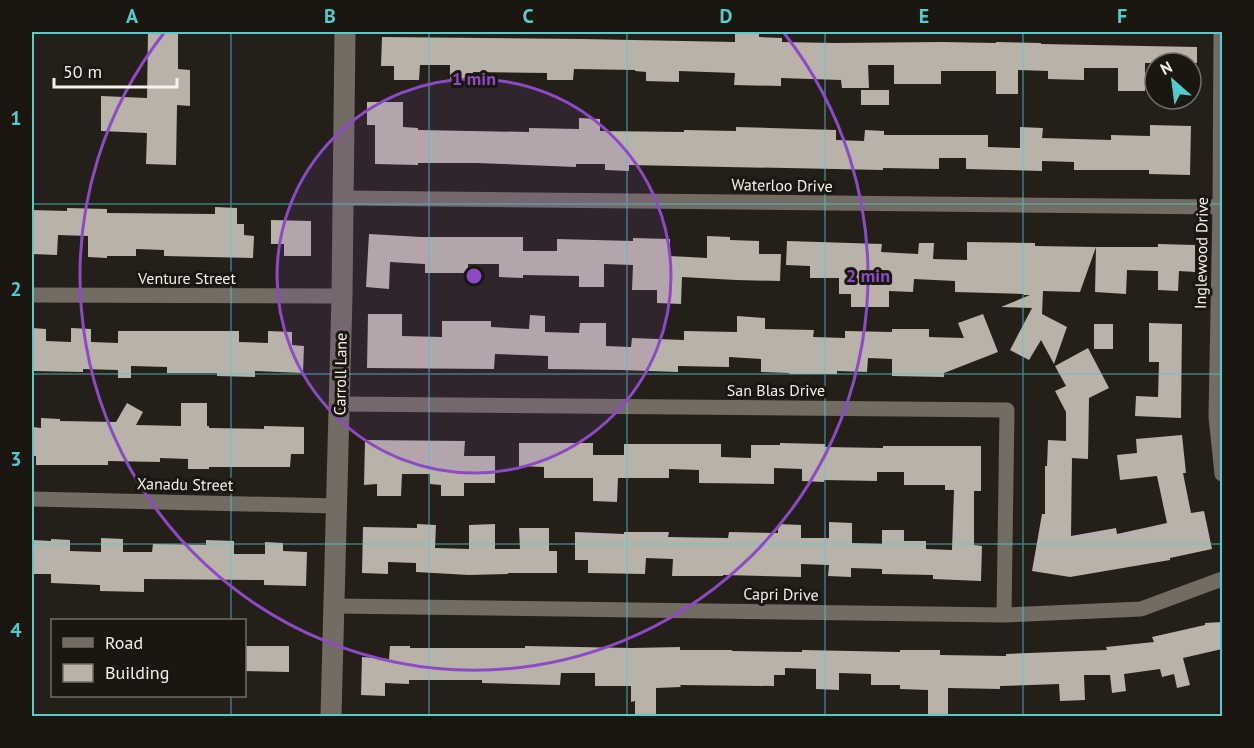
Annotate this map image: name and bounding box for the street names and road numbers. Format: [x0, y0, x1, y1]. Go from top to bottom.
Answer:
street label: Waterloo Drive [731, 174, 833, 196]
street label: Inglewood Drive [1190, 197, 1212, 309]
street label: Venture Street [137, 268, 236, 288]
street label: Carroll Lane [329, 333, 351, 415]
street label: San Blas Drive [727, 380, 825, 400]
street label: Xanadu Street [137, 473, 234, 495]
street label: Capri Drive [743, 583, 819, 605]

